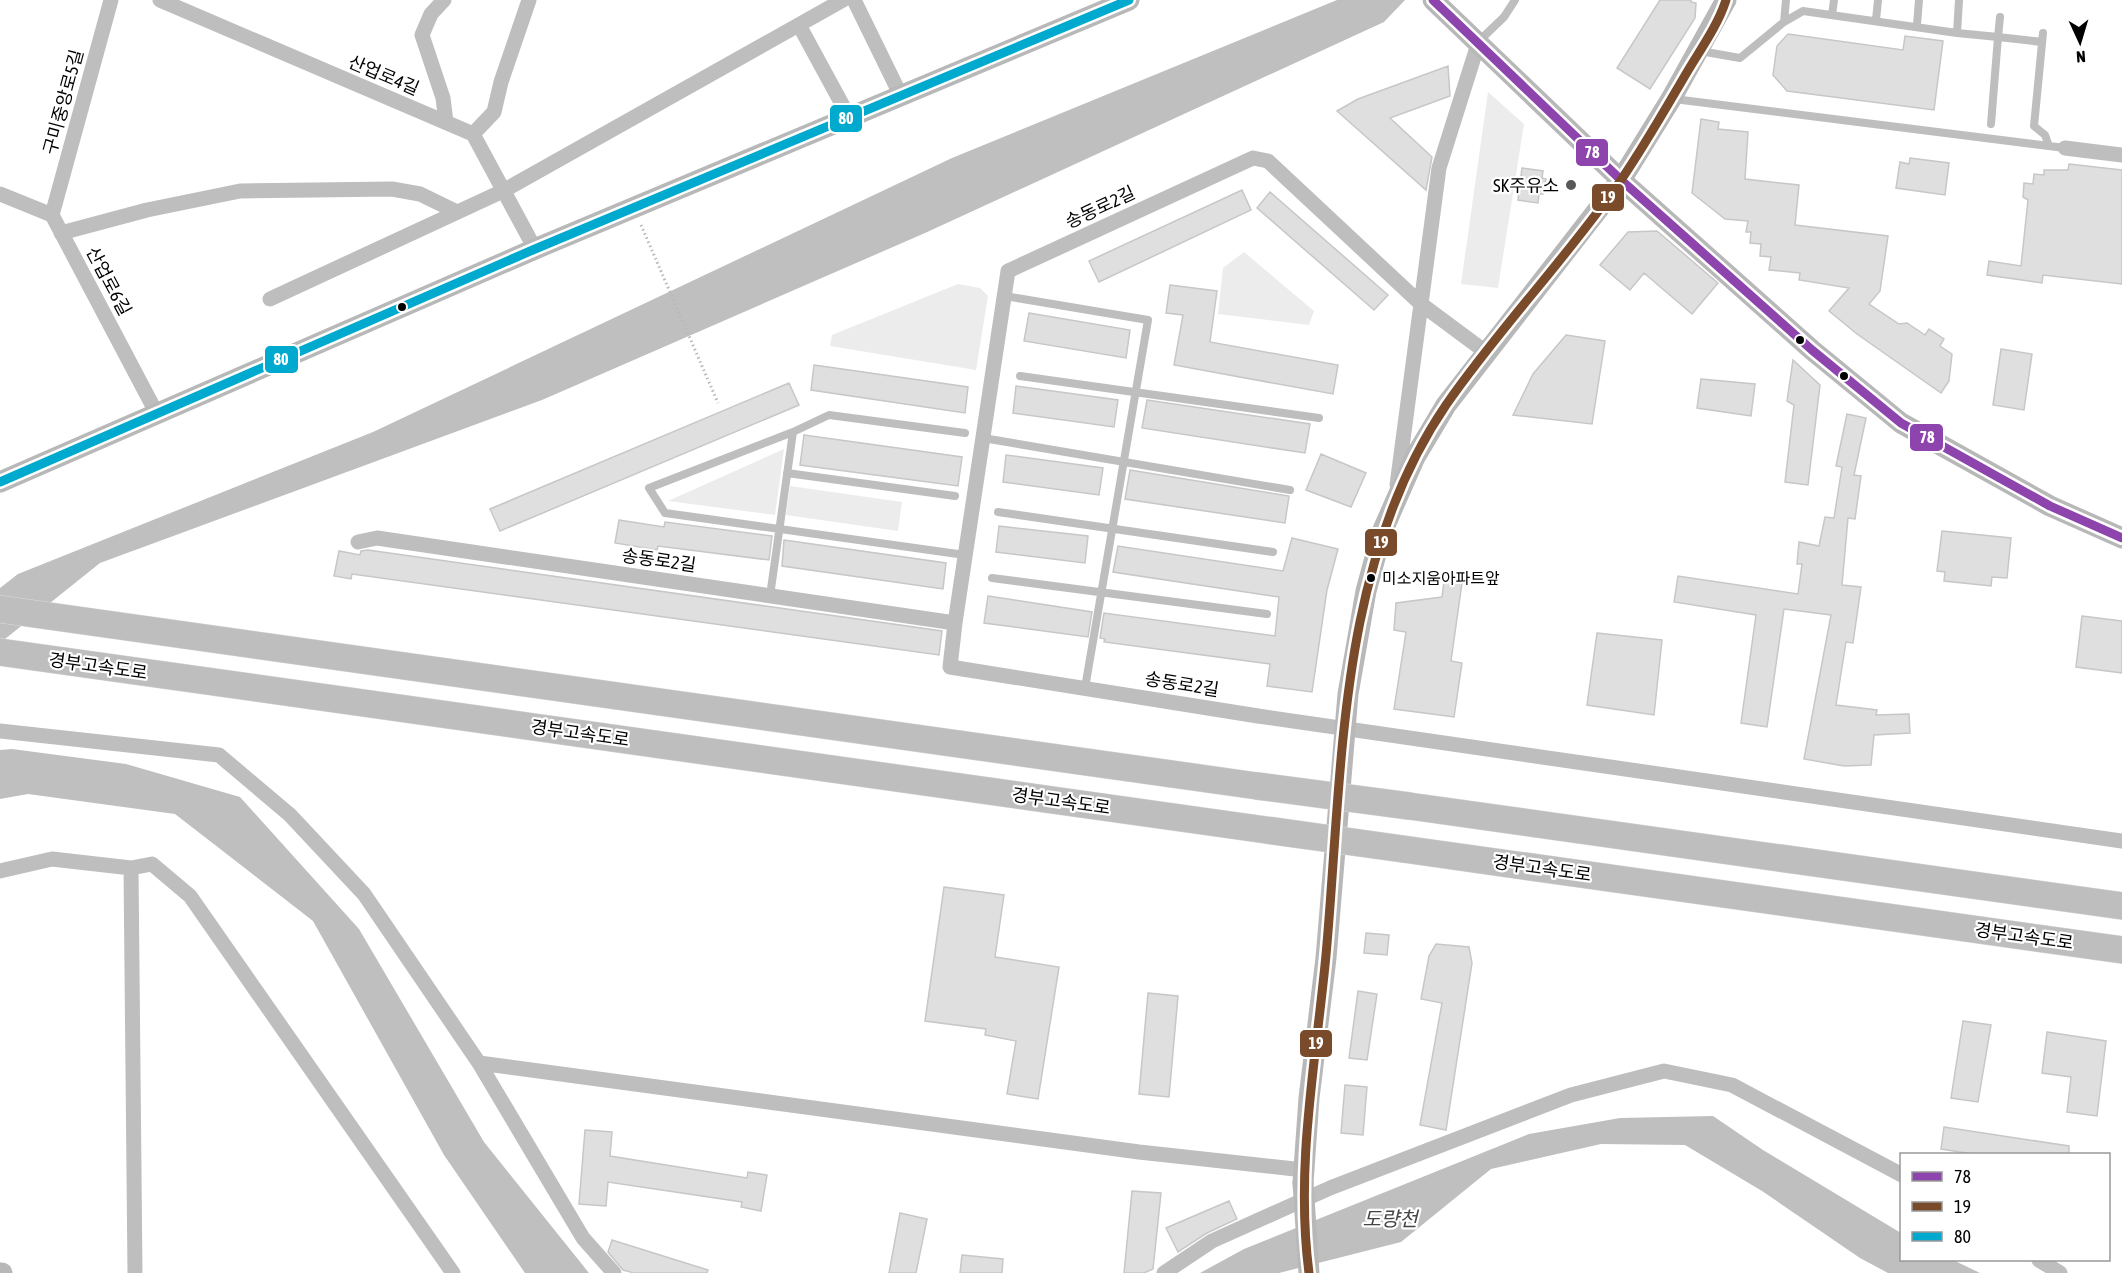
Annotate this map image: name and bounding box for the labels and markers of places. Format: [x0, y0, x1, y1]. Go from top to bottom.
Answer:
place label: SK주유소 [1493, 175, 1559, 196]
marker: SK주유소 [1564, 178, 1578, 192]
unlabelled marker [396, 301, 408, 313]
unlabelled marker [1794, 334, 1806, 346]
unlabelled marker [1838, 370, 1850, 382]
place label: 미소지움아파트앞 [1382, 569, 1500, 587]
marker: 미소지움아파트앞 [1365, 572, 1377, 584]

